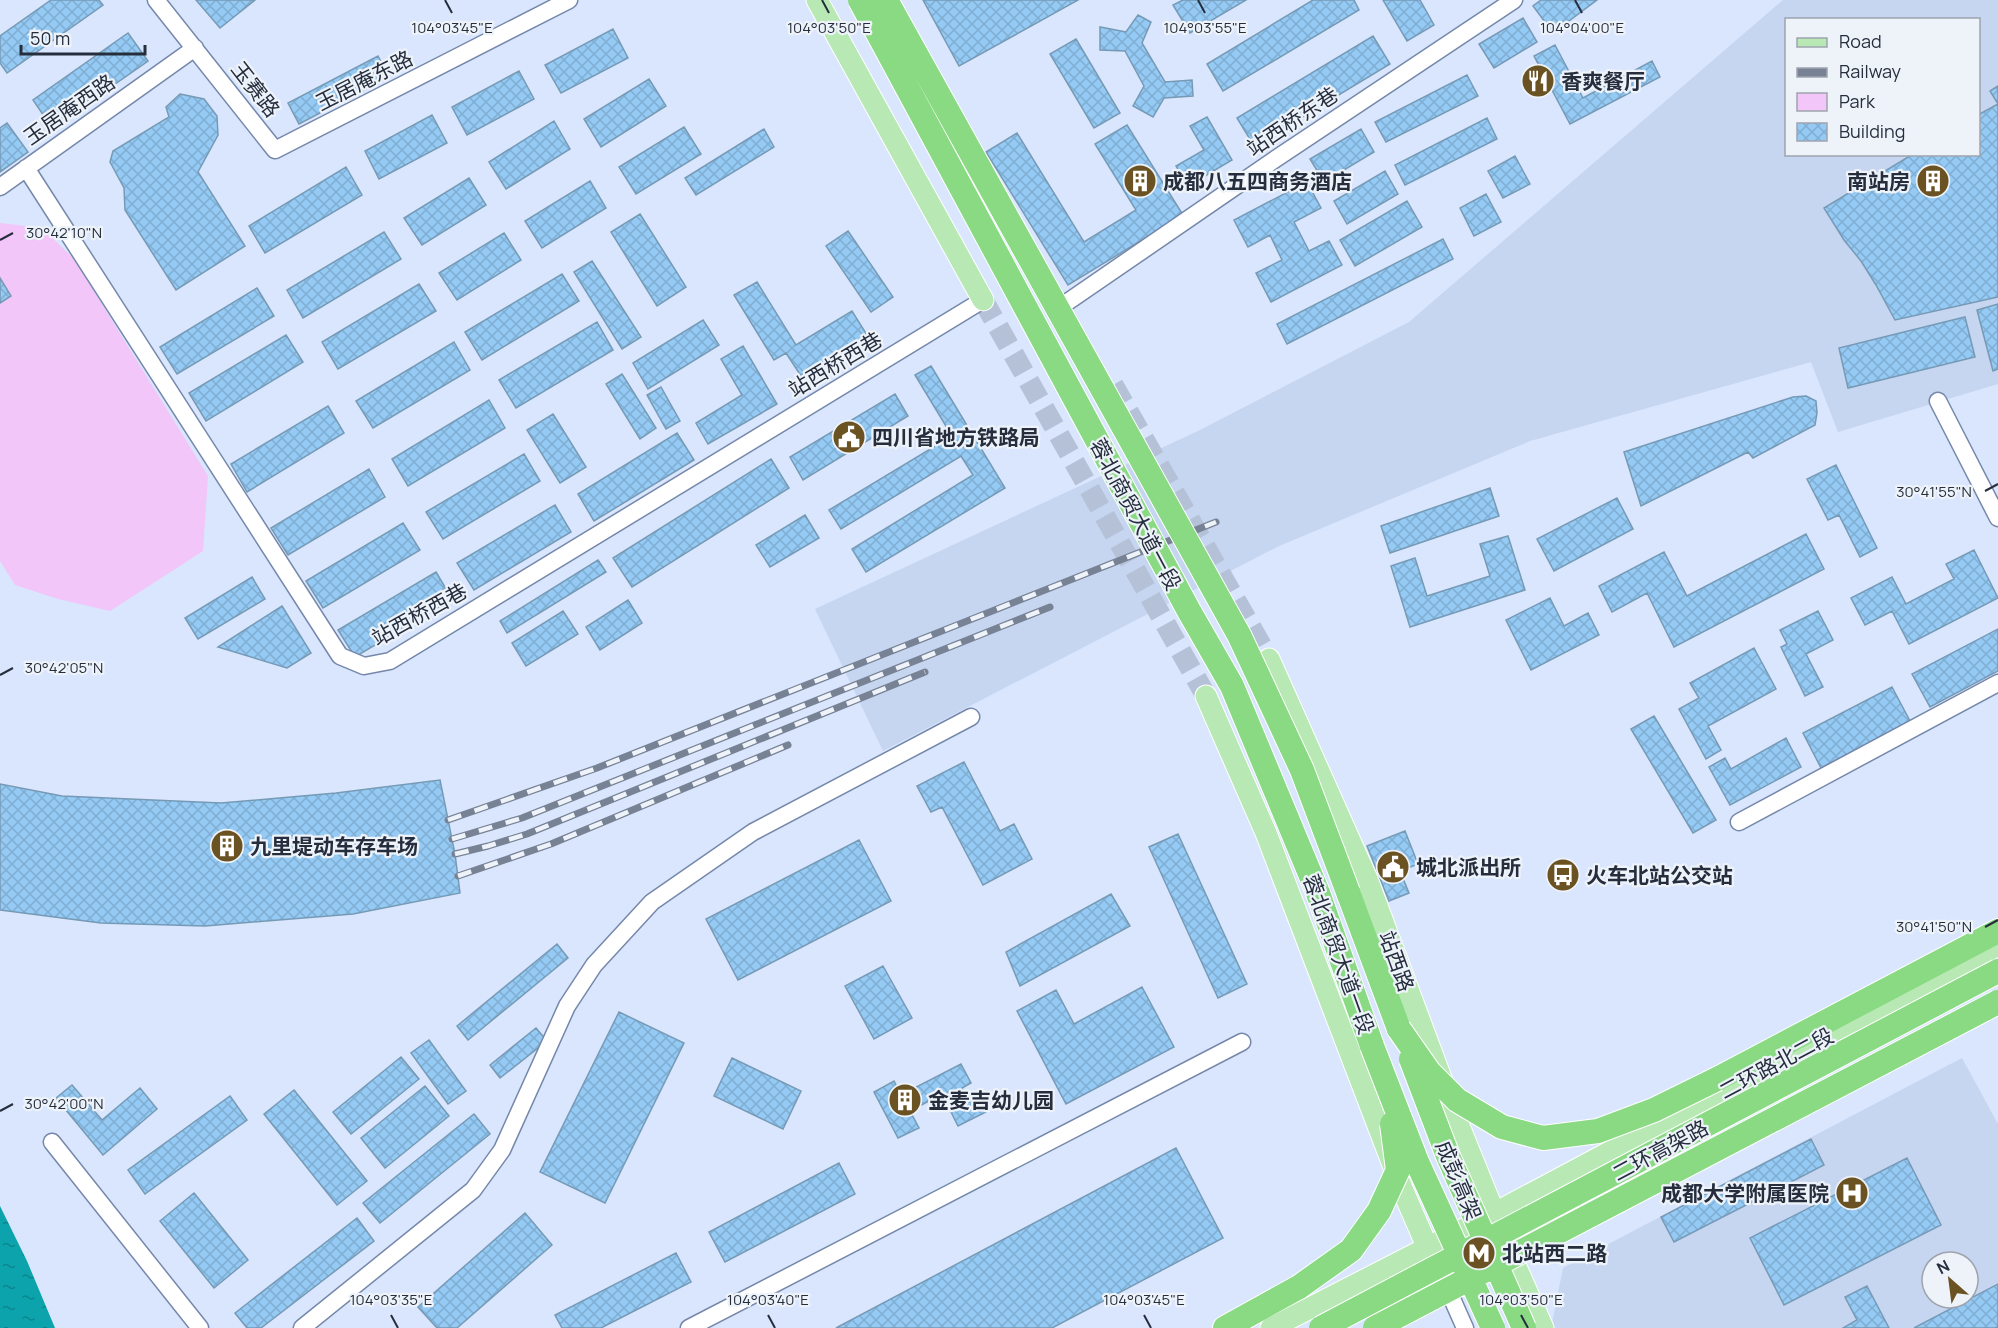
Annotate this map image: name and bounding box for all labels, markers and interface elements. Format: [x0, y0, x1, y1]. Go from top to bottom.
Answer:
text: 104°03'45"E [411, 17, 493, 38]
text: 104°03'50"E [787, 17, 871, 38]
text: 104°03'55"E [1164, 17, 1247, 38]
text: 104°04'00"E [1540, 17, 1624, 38]
scale bar [21, 18, 146, 56]
legend [1785, 18, 1980, 156]
text: 50 m [30, 26, 70, 50]
text: Road [1839, 29, 1882, 53]
street label: 玉居庵东路 [311, 44, 417, 116]
street label: 玉赛路 [226, 56, 286, 122]
text: Railway [1839, 59, 1901, 83]
restaurant icon: 香爽餐厅 [1520, 63, 1556, 99]
street label: 玉居庵西路 [18, 67, 120, 151]
place label: 香爽餐厅 [1561, 67, 1645, 95]
street label: 站西桥东巷 [1241, 80, 1343, 162]
text: Park [1839, 89, 1876, 113]
text: Building [1839, 119, 1905, 143]
building icon: 成都八五四商务酒店 [1122, 163, 1158, 199]
building icon: 南站房 [1915, 163, 1951, 199]
place label: 成都八五四商务酒店 [1163, 167, 1352, 195]
place label: 南站房 [1847, 167, 1910, 195]
text: 30°42'10"N [26, 222, 102, 243]
street label: 站西桥西巷 [783, 325, 887, 403]
public building icon: 四川省地方铁路局 [831, 419, 867, 455]
place label: 四川省地方铁路局 [872, 423, 1040, 451]
street label: 蓉北商贸大道一段 [1084, 433, 1188, 595]
text: 30°41'55"N [1896, 481, 1972, 502]
street label: 站西桥西巷 [366, 576, 472, 652]
text: 30°42'05"N [25, 657, 103, 678]
building icon: 九里堤动车存车场 [209, 828, 245, 864]
place label: 九里堤动车存车场 [250, 832, 418, 860]
public building icon: 城北派出所 [1375, 849, 1411, 885]
place label: 城北派出所 [1416, 853, 1521, 881]
bus stop icon: 火车北站公交站 [1545, 857, 1581, 893]
place label: 火车北站公交站 [1586, 861, 1733, 889]
street label: 蓉北商贸大道一段 [1297, 870, 1381, 1038]
text: 30°41'50"N [1896, 916, 1972, 937]
street label: 站西路 [1373, 927, 1421, 995]
street label: 二环路北二段 [1714, 1021, 1838, 1105]
building icon: 金麦吉幼儿园 [887, 1082, 923, 1118]
place label: 金麦吉幼儿园 [928, 1086, 1054, 1114]
text: 30°42'00"N [24, 1093, 104, 1114]
street label: 二环高架路 [1607, 1113, 1713, 1187]
street label: 成彭高架 [1430, 1136, 1488, 1224]
hospital icon: 成都大学附属医院 [1834, 1175, 1870, 1211]
place label: 成都大学附属医院 [1661, 1179, 1829, 1207]
metro station icon: 北站西二路 [1461, 1235, 1497, 1271]
place label: 北站西二路 [1502, 1239, 1607, 1267]
north arrow [1920, 1250, 1980, 1310]
text: N [1933, 1254, 1953, 1279]
text: 104°03'35"E [350, 1289, 432, 1310]
text: 104°03'40"E [727, 1289, 809, 1310]
text: 104°03'45"E [1103, 1289, 1185, 1310]
text: 104°03'50"E [1479, 1289, 1563, 1310]

